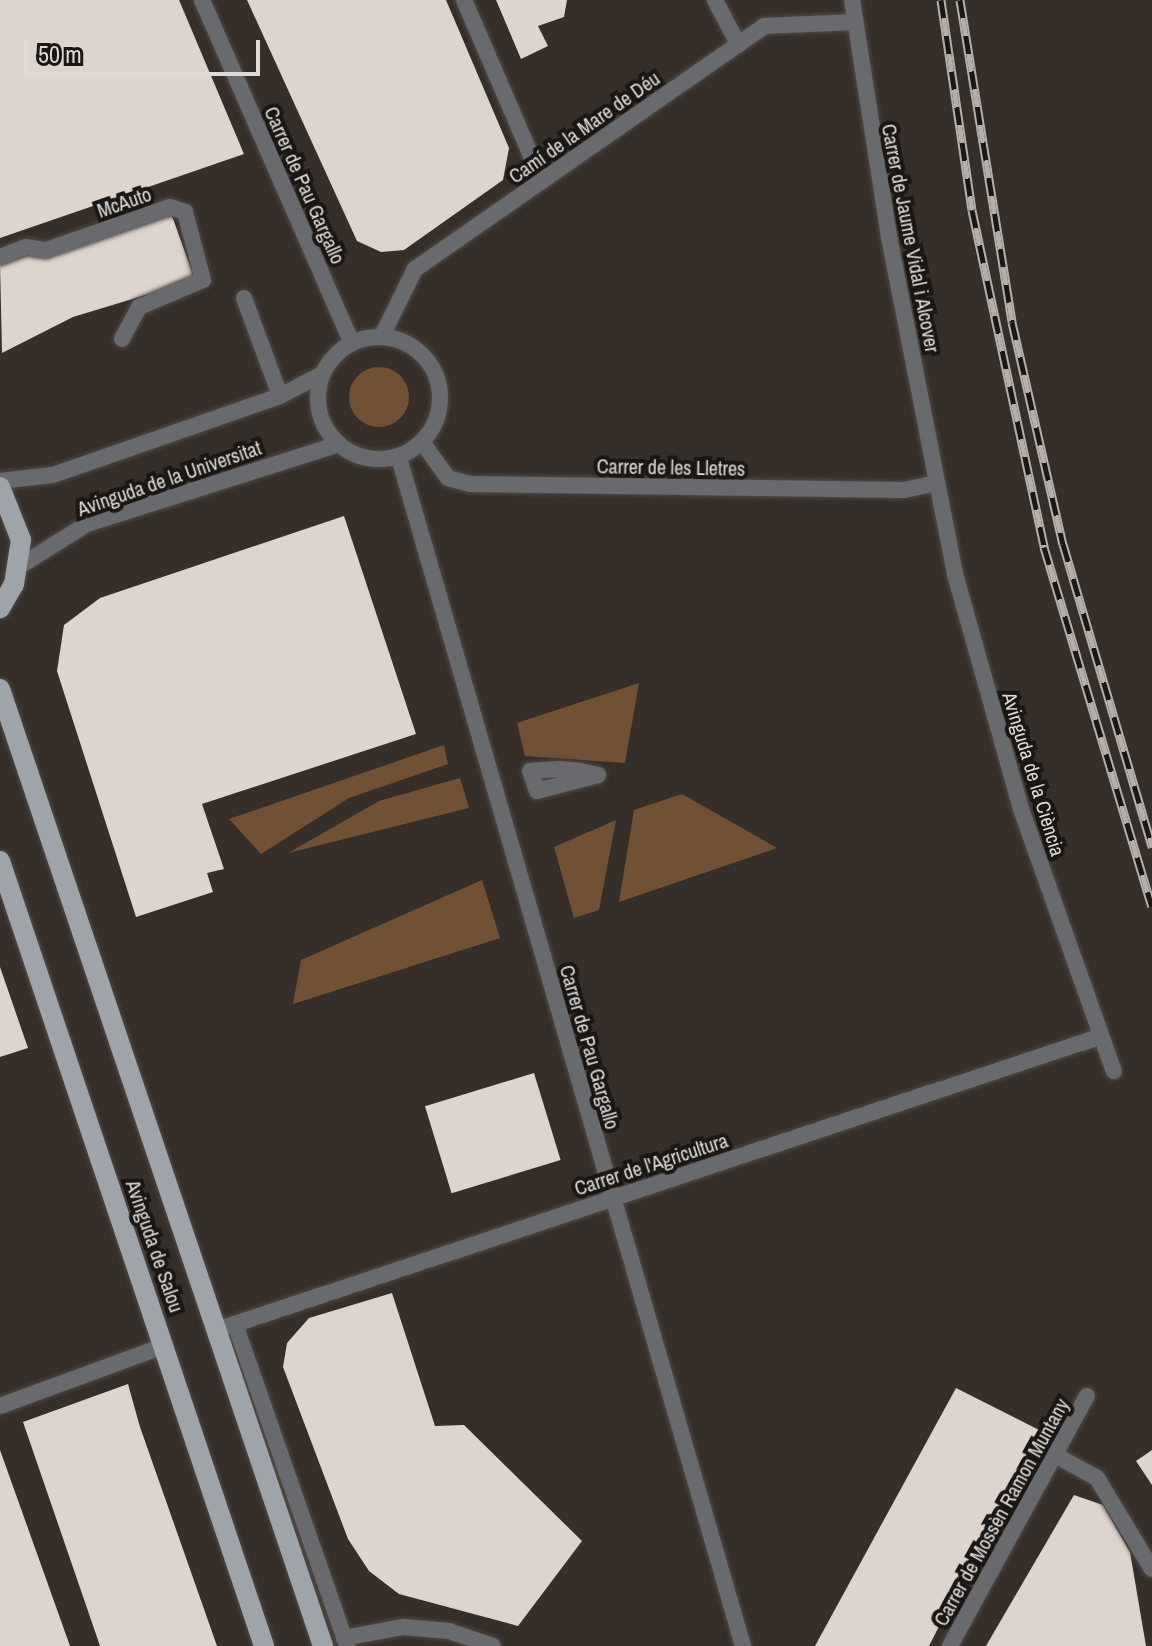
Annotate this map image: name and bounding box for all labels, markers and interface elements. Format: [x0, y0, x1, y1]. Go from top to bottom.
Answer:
scale bar [28, 24, 264, 74]
text: 50 m [38, 38, 82, 70]
street label: Camí de la Mare de Déu [504, 66, 664, 188]
street label: Carrer de Pau Gargallo [260, 103, 350, 267]
street label: Carrer de Jaume Vidal i Alcover [877, 121, 945, 355]
street label: McAuto [94, 182, 154, 222]
street label: Avinguda de la Universitat [74, 435, 264, 521]
street label: Carrer de les Lletres [597, 454, 745, 480]
street label: Avinguda de la Ciència [998, 689, 1070, 859]
street label: Carrer de Pau Gargallo [555, 962, 625, 1132]
street label: Carrer de l'Agricultura [571, 1128, 731, 1200]
street label: Avinguda de Salou [121, 1177, 189, 1315]
street label: Carrer de Mossèn Ramon Muntany [928, 1394, 1074, 1630]

